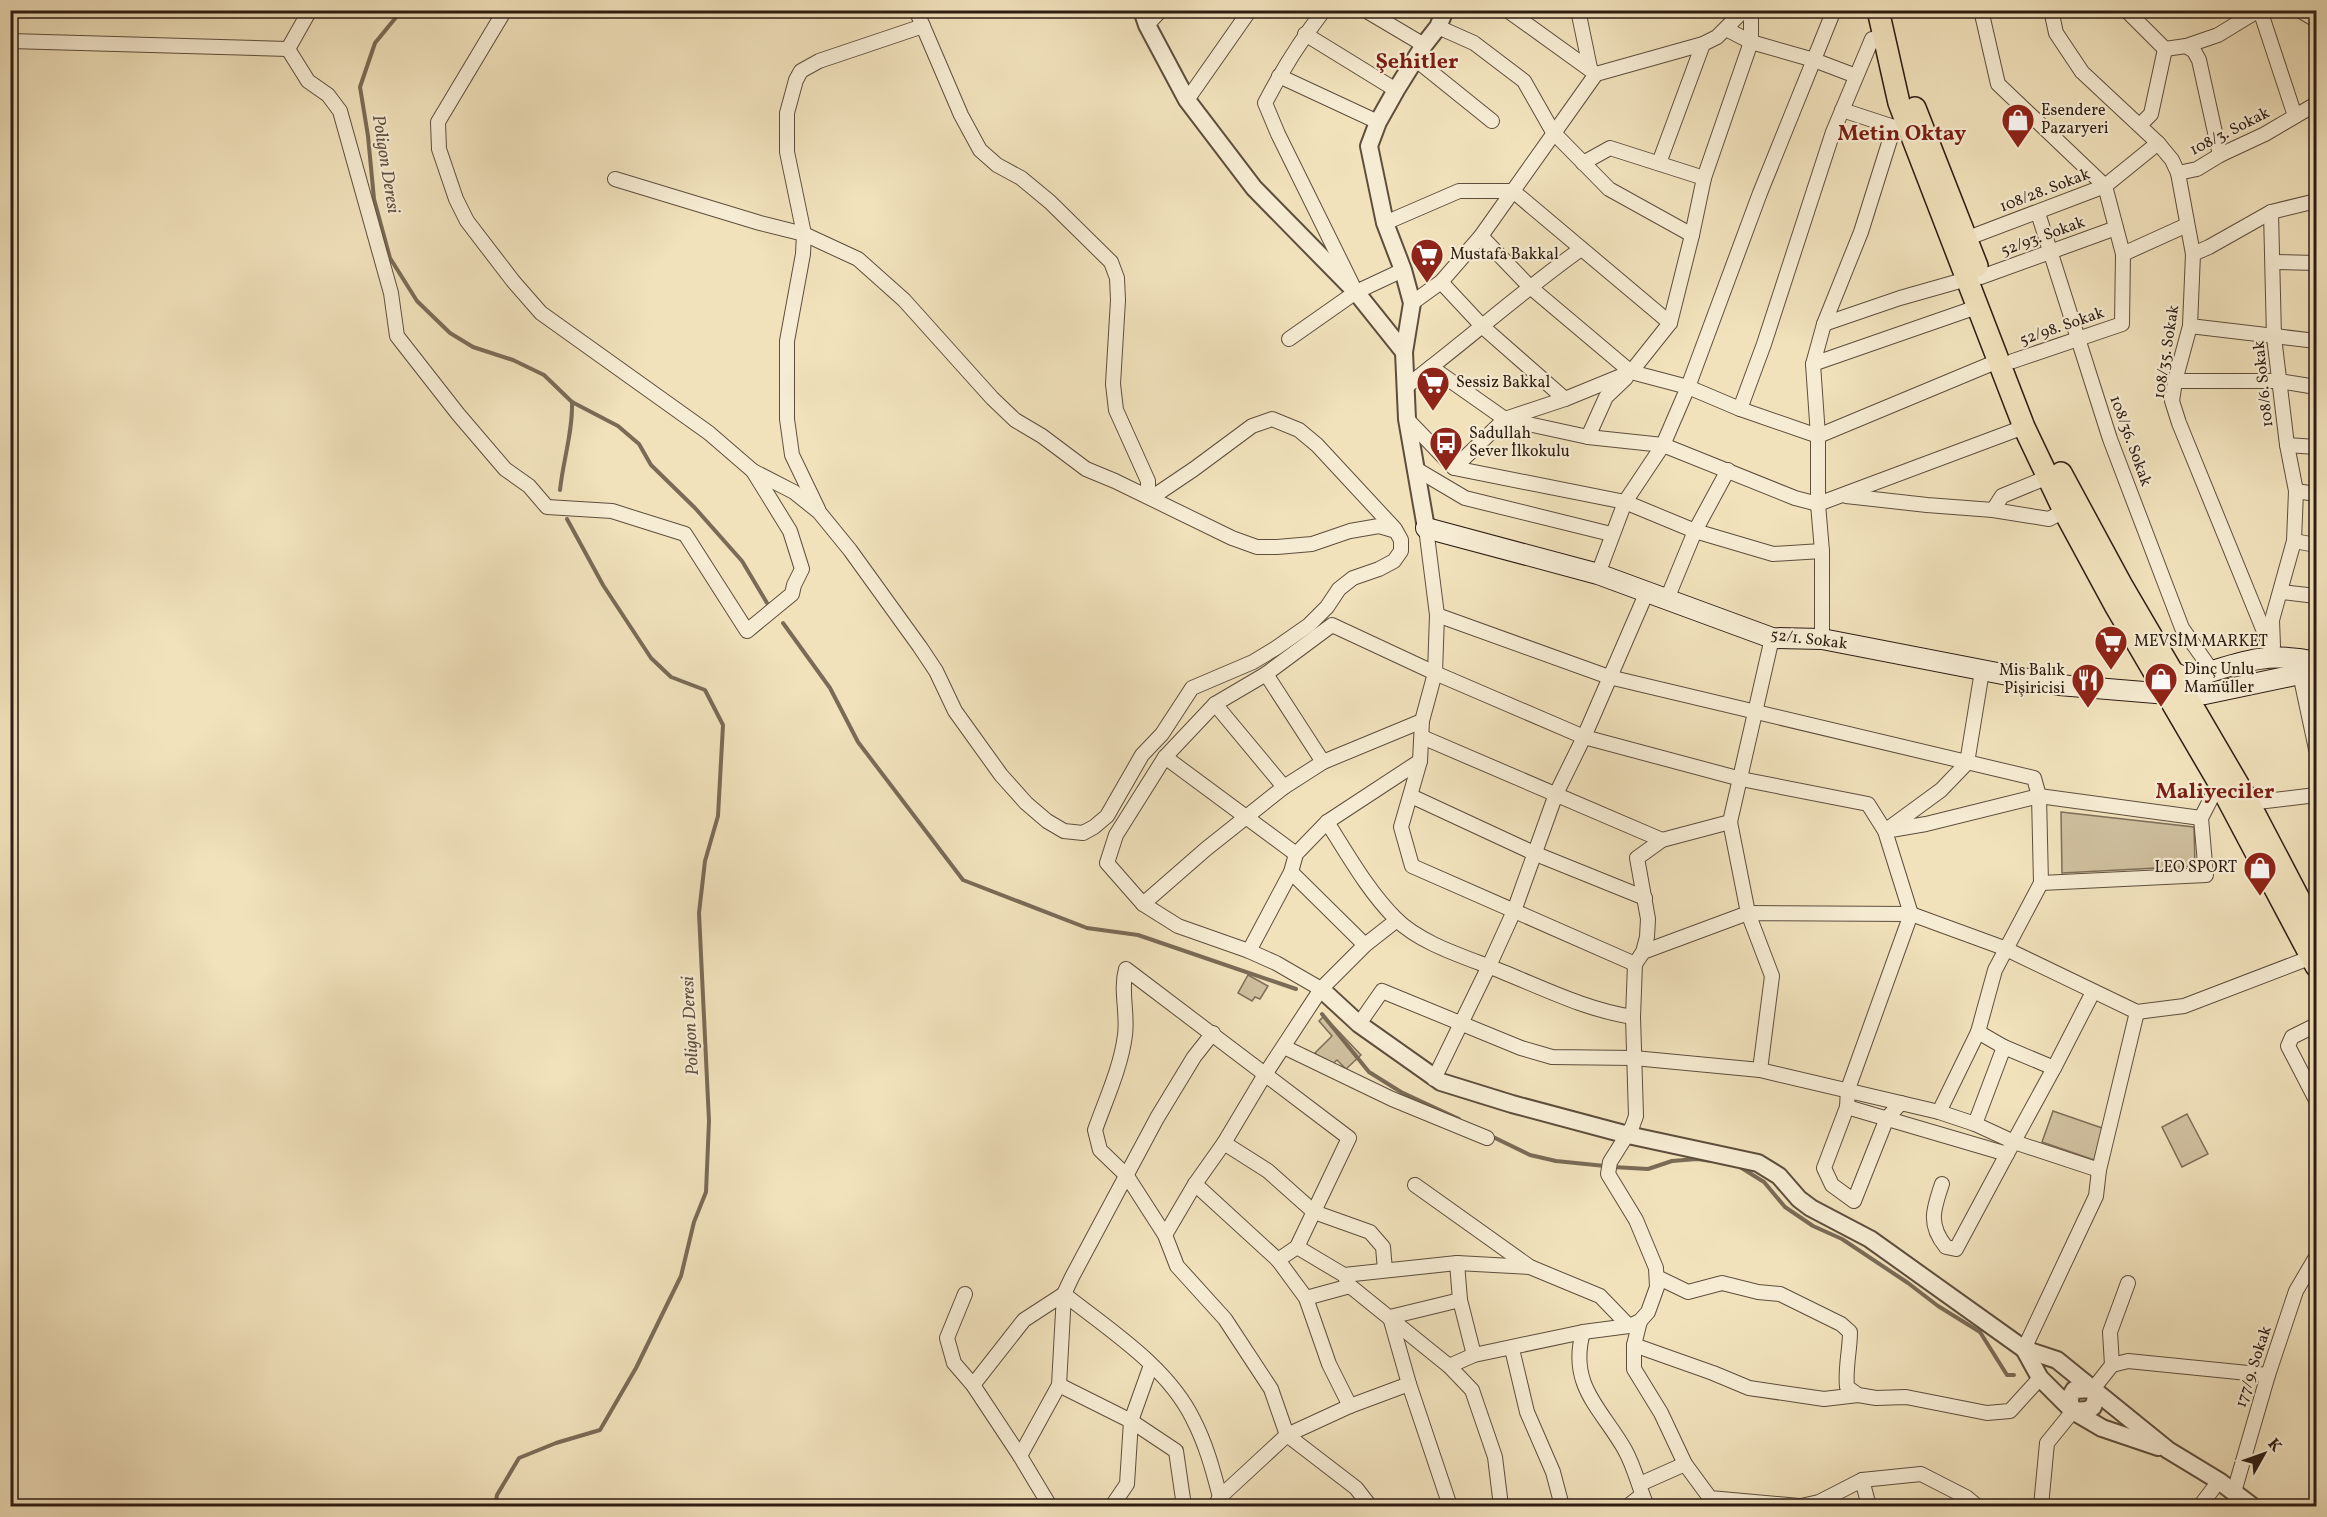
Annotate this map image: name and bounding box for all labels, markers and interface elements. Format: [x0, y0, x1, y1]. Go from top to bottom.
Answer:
district label: Şehitler [1375, 47, 1459, 78]
place label: Esendere Pazaryeri [2041, 100, 2109, 140]
shop icon: Esendere Pazaryeri [2000, 102, 2036, 149]
street label: 108/3. Sokak [2186, 102, 2274, 162]
water label: Poligon Deresi [365, 113, 405, 216]
district label: Metin Oktay [1838, 119, 1967, 150]
street label: 108/28. Sokak [1997, 164, 2094, 218]
street label: 52/93. Sokak [1998, 212, 2088, 262]
supermarket icon: Mustafa Bakkal [1409, 237, 1445, 284]
place label: Mustafa Bakkal [1450, 244, 1559, 266]
street label: 52/98. Sokak [2017, 302, 2108, 352]
street label: 108/35. Sokak [2149, 303, 2185, 401]
street label: 108/6. Sokak [2248, 339, 2279, 428]
supermarket icon: Sessiz Bakkal [1415, 365, 1451, 412]
place label: Sessiz Bakkal [1456, 372, 1550, 394]
street label: 108/36. Sokak [2103, 393, 2157, 490]
place label: Sadullah Sever İlkokulu [1469, 423, 1570, 463]
bus stop icon: Sadullah Sever İlkokulu [1428, 425, 1464, 472]
street label: 52/1. Sokak [1769, 624, 1849, 656]
supermarket icon: MEVSİM MARKET [2093, 624, 2129, 671]
place label: MEVSİM MARKET [2134, 631, 2268, 653]
place label: Dinç Unlu Mamüller [2184, 659, 2255, 699]
place label: Mis Balık Pişiricisi [1999, 660, 2065, 700]
shop icon: Dinç Unlu Mamüller [2143, 661, 2179, 708]
restaurant icon: Mis Balık Pişiricisi [2070, 662, 2106, 709]
district label: Maliyeciler [2156, 777, 2275, 808]
shop icon: LEO SPORT [2242, 850, 2278, 897]
place label: LEO SPORT [2155, 857, 2237, 879]
water label: Poligon Deresi [676, 975, 706, 1076]
street label: 177/9. Sokak [2230, 1323, 2278, 1411]
north arrow [2234, 1424, 2294, 1484]
text: K [2262, 1434, 2286, 1457]

